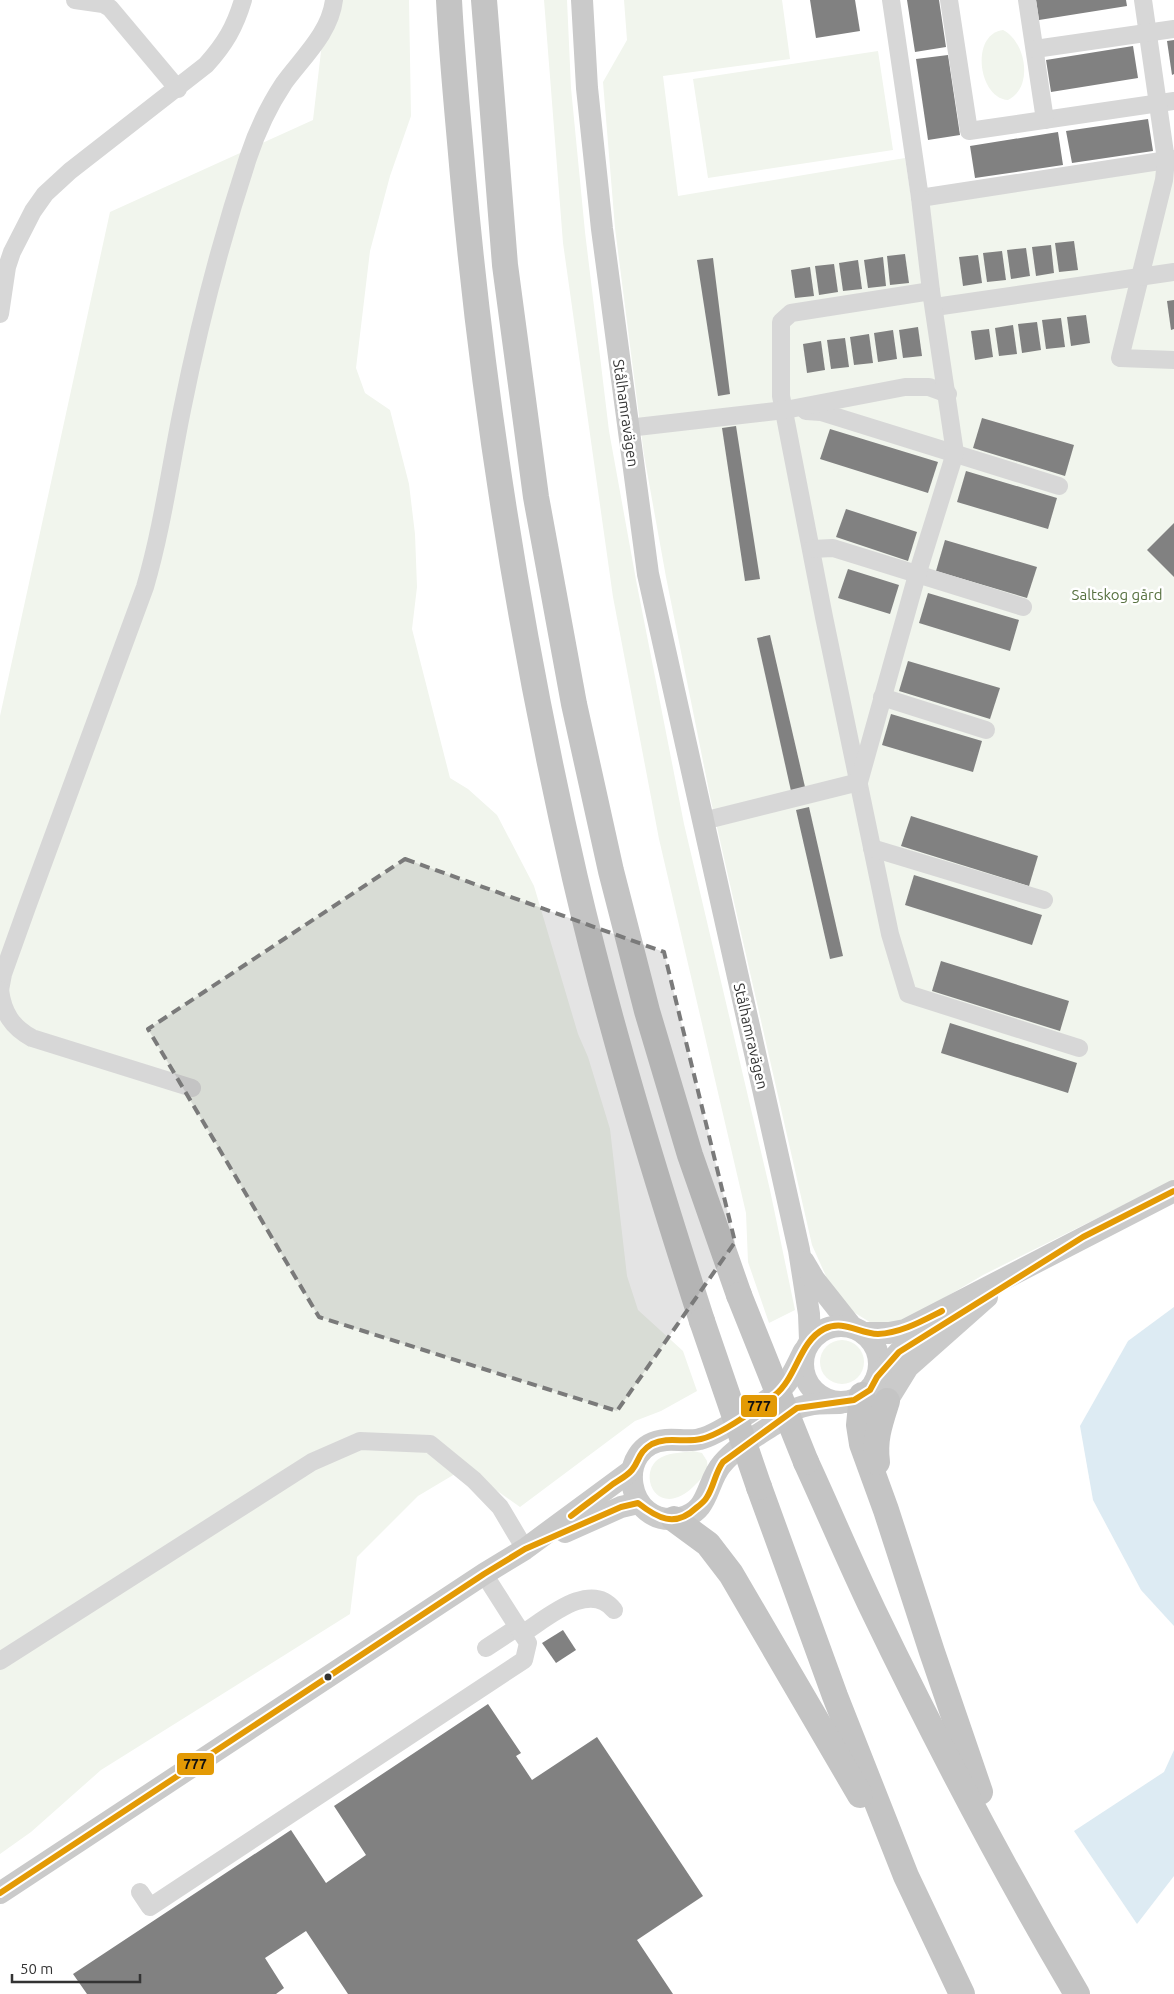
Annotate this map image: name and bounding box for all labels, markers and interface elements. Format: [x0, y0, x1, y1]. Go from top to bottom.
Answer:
street label: Stålhamravägen [610, 358, 642, 468]
park label: Saltskog gård [1072, 586, 1162, 603]
street label: Stålhamravägen [731, 981, 771, 1091]
line badge: 777 [740, 1394, 778, 1418]
text: 777 [747, 1398, 771, 1414]
unlabelled marker [323, 1672, 333, 1682]
line badge: 777 [176, 1752, 215, 1776]
text: 777 [183, 1756, 207, 1772]
scale bar [12, 1952, 140, 1984]
text: 50 m [20, 1960, 53, 1977]

